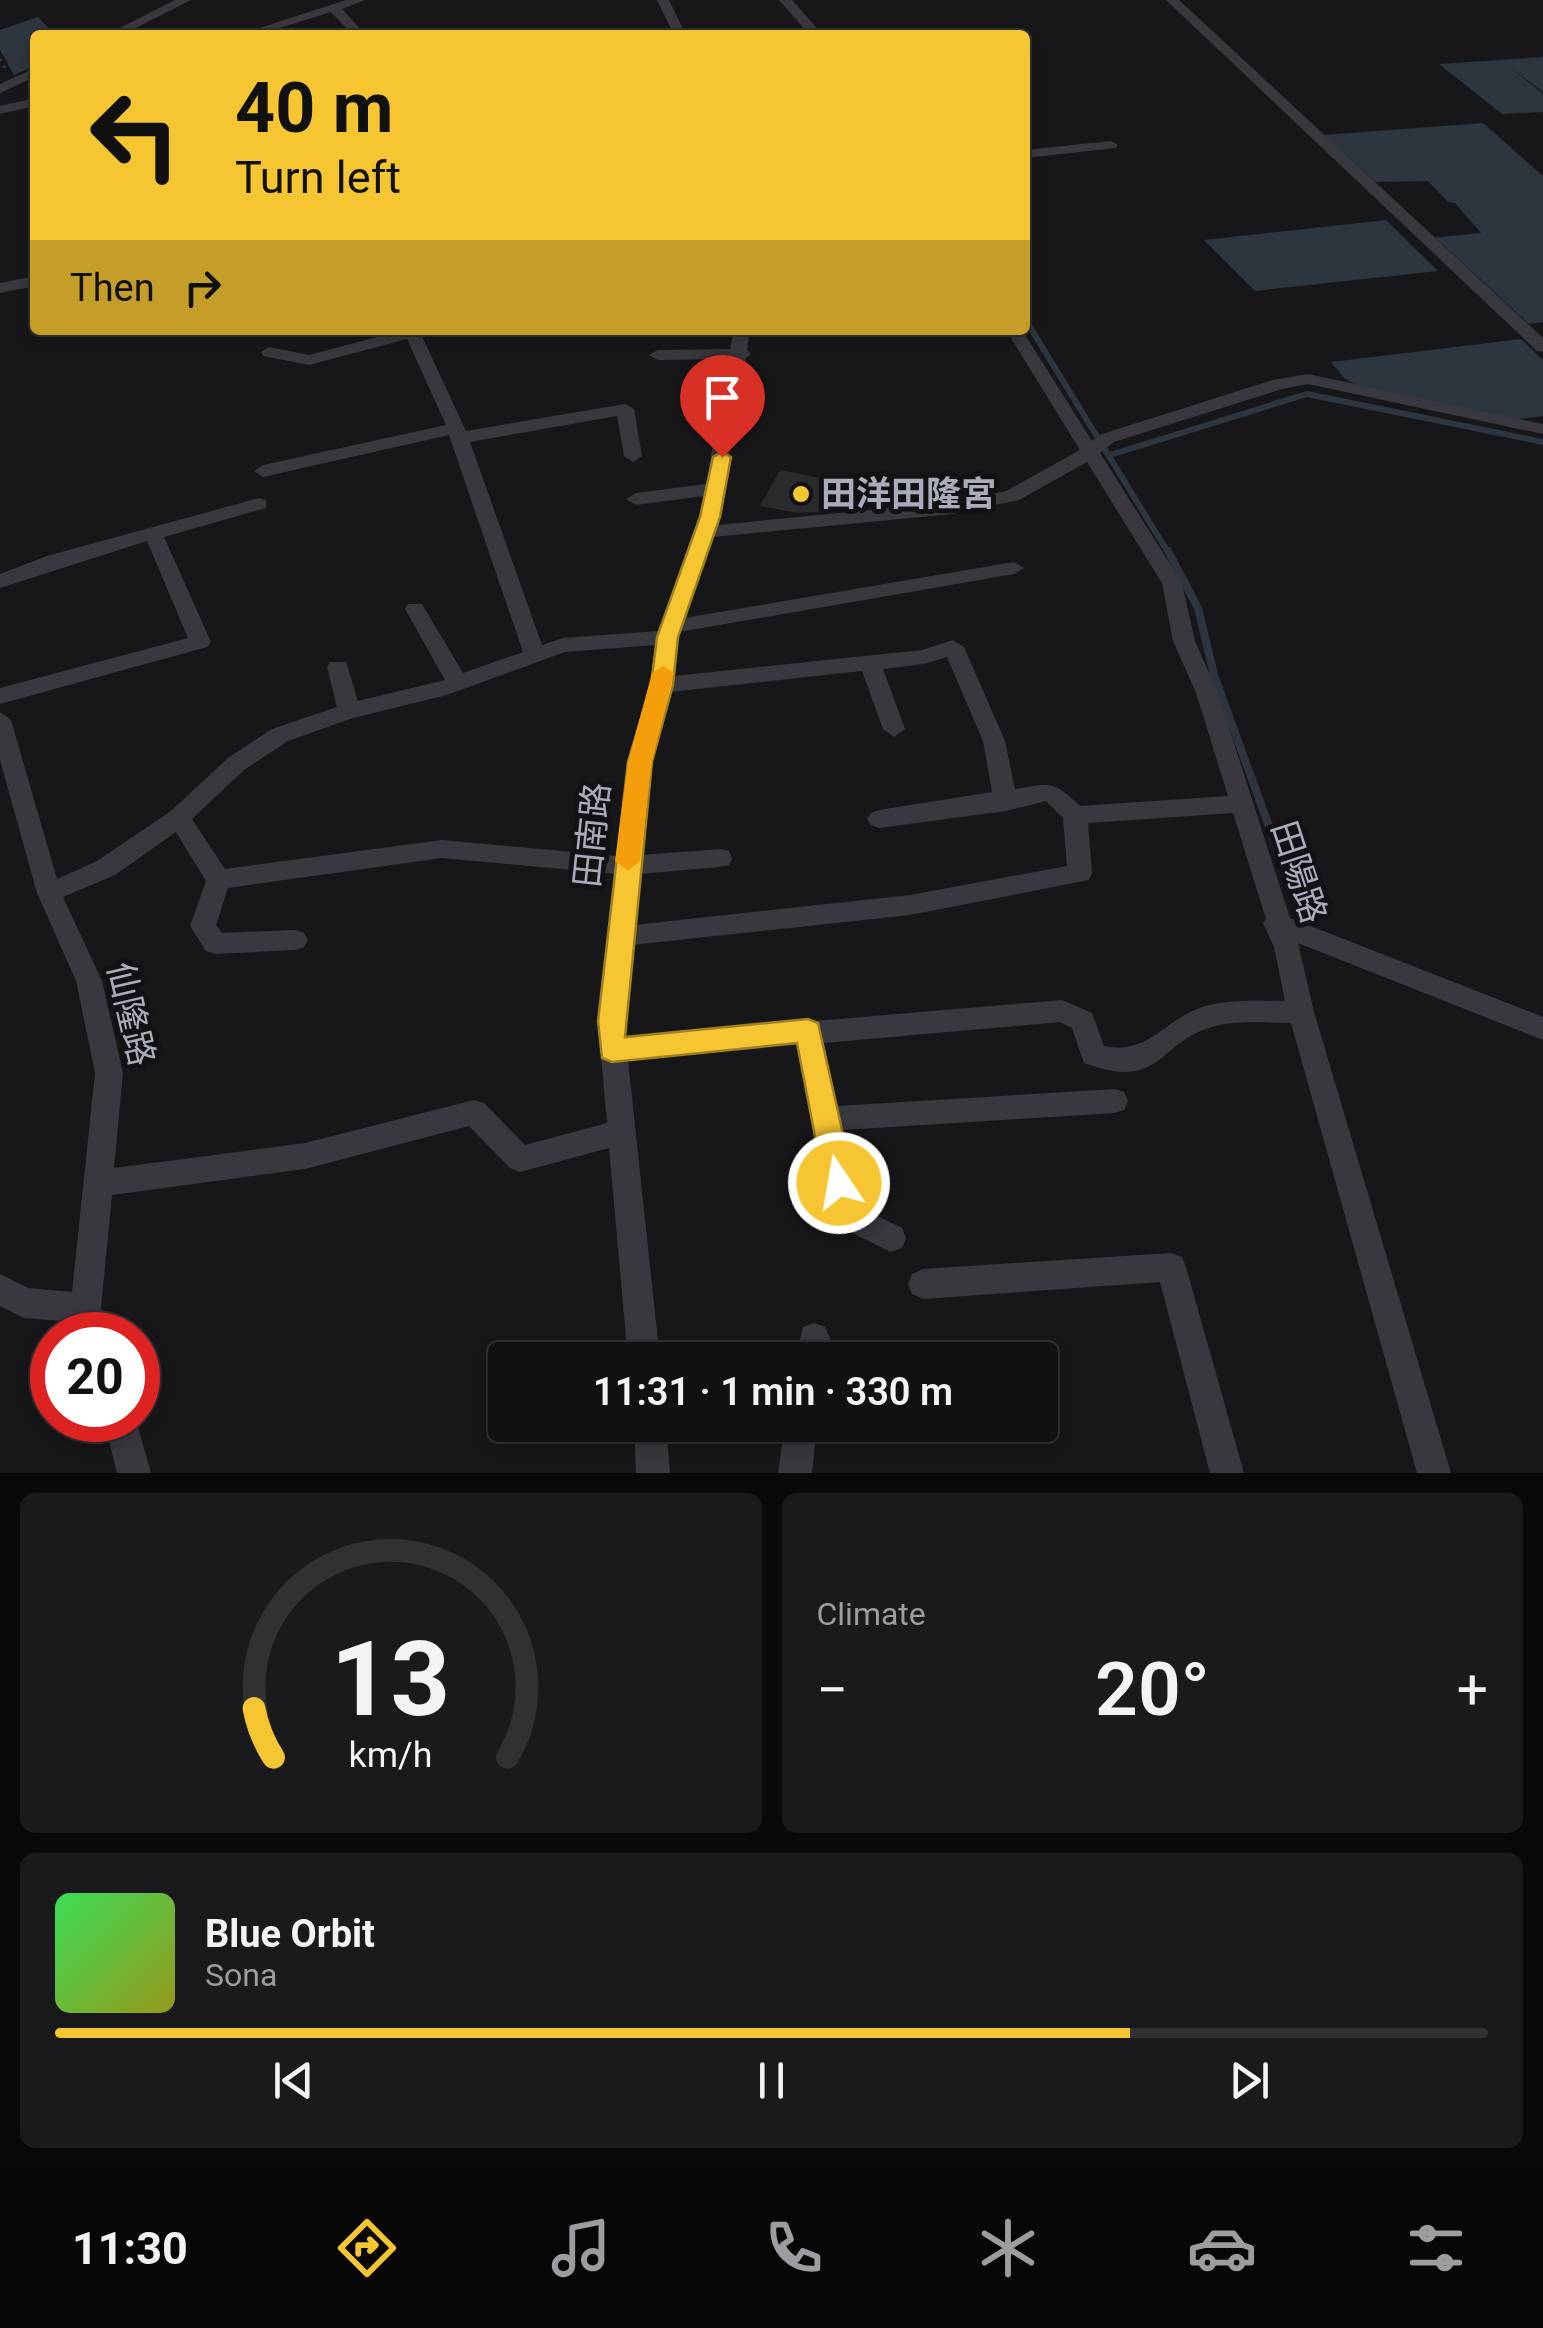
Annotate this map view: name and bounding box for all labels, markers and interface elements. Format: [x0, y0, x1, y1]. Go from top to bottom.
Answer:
text: 40 m [235, 67, 393, 149]
icon: left [70, 70, 200, 200]
text: Turn left [235, 151, 401, 204]
icon: right [175, 260, 230, 315]
text: Then [70, 266, 155, 310]
pin [680, 355, 765, 458]
icon: arrive [695, 370, 750, 425]
place label: 田洋田隆宮 [821, 474, 996, 515]
marker: 田洋田隆宮 [790, 483, 812, 505]
street label: 田南路 [567, 781, 618, 889]
street label: 田陽路 [1263, 816, 1334, 928]
street label: 仙隆路 [99, 958, 162, 1070]
position arrow [787, 1131, 891, 1235]
speed limit sign: 20 [30, 1312, 160, 1442]
text: 11:31 · 1 min · 330 m [593, 1370, 953, 1414]
text: Climate [817, 1595, 926, 1633]
text: 13 [331, 1619, 450, 1740]
text: 20° [1095, 1645, 1210, 1733]
text: − [817, 1658, 848, 1722]
text: + [1457, 1658, 1488, 1722]
text: km/h [349, 1734, 433, 1776]
text: Blue Orbit [205, 1912, 375, 1956]
text: Sona [205, 1956, 277, 1994]
icon: previous [266, 2053, 321, 2108]
icon: pause [744, 2053, 799, 2108]
icon: next [1222, 2053, 1277, 2108]
icon: directions [332, 2213, 402, 2283]
icon: music [546, 2213, 616, 2283]
icon: phone [759, 2213, 829, 2283]
icon: climate [973, 2213, 1043, 2283]
icon: car [1187, 2213, 1257, 2283]
icon: filters [1401, 2213, 1471, 2283]
text: 11:30 [72, 2222, 188, 2275]

